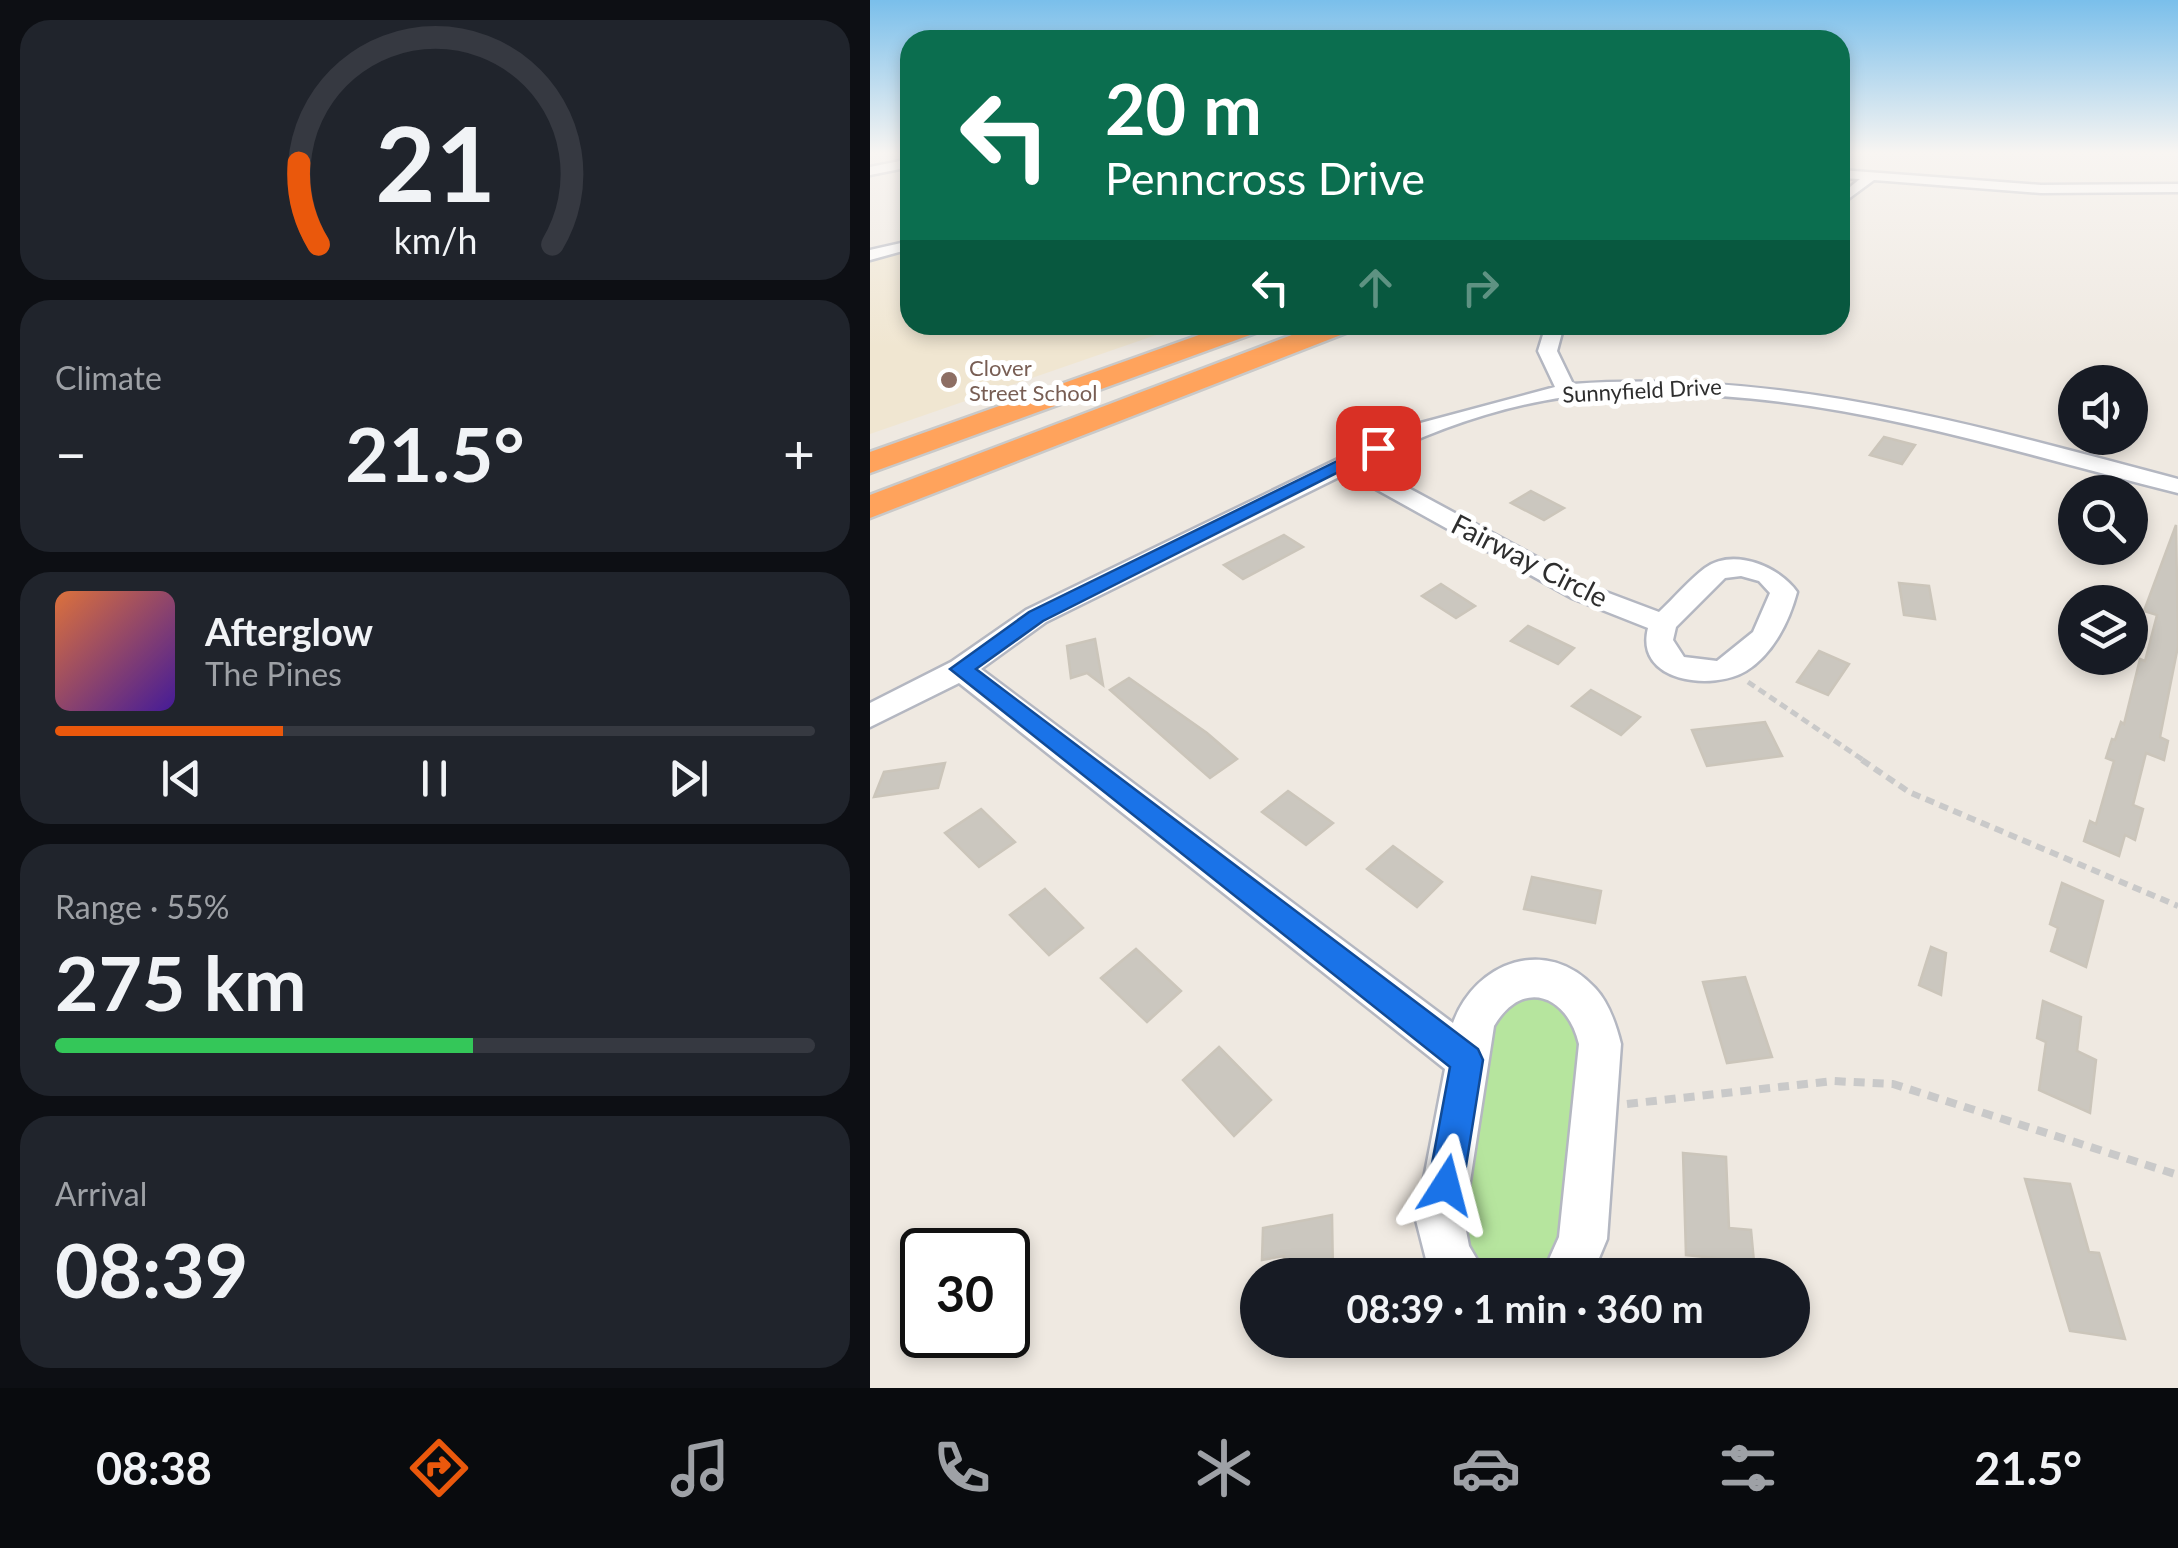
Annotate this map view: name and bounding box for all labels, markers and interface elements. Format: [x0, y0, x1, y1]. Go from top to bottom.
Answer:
text: 20 m [1105, 66, 1262, 150]
icon: left [940, 70, 1070, 200]
text: 21 [375, 99, 495, 224]
text: Penncross Drive [1105, 151, 1425, 205]
text: km/h [393, 219, 477, 262]
icon: left [1243, 260, 1298, 315]
icon: ahead [1348, 260, 1403, 315]
icon: right [1453, 260, 1508, 315]
place label: Clover Street School [969, 354, 1097, 406]
text: Climate [55, 358, 162, 397]
map controls [2058, 365, 2148, 675]
button: sound [2058, 365, 2148, 455]
marker: Clover Street School [938, 369, 960, 391]
street label: Sunnyfield Drive [1562, 372, 1722, 408]
pin [1336, 406, 1421, 491]
text: 21.5° [345, 408, 525, 498]
text: − [55, 420, 87, 486]
text: + [783, 420, 815, 486]
icon: arrive [1351, 421, 1406, 476]
button: search [2058, 475, 2148, 565]
street label: Fairway Circle [1446, 506, 1614, 614]
button: layers [2058, 585, 2148, 675]
text: Afterglow [205, 608, 373, 654]
text: The Pines [205, 654, 342, 693]
icon: previous [154, 751, 209, 806]
icon: pause [407, 751, 462, 806]
icon: next [661, 751, 716, 806]
text: Range · 55% [55, 887, 229, 926]
text: 275 km [55, 937, 307, 1027]
position arrow [1394, 1133, 1498, 1237]
text: Arrival [55, 1174, 147, 1213]
text: 08:39 [55, 1224, 248, 1314]
speed limit sign: 30 [900, 1228, 1030, 1358]
text: 08:39 · 1 min · 360 m [1346, 1285, 1704, 1331]
icon: directions [404, 1433, 474, 1503]
icon: music [665, 1433, 735, 1503]
icon: phone [927, 1433, 997, 1503]
icon: climate [1189, 1433, 1259, 1503]
icon: car [1451, 1433, 1521, 1503]
icon: filters [1713, 1433, 1783, 1503]
text: 08:38 [96, 1441, 212, 1495]
text: 21.5° [1974, 1441, 2082, 1495]

